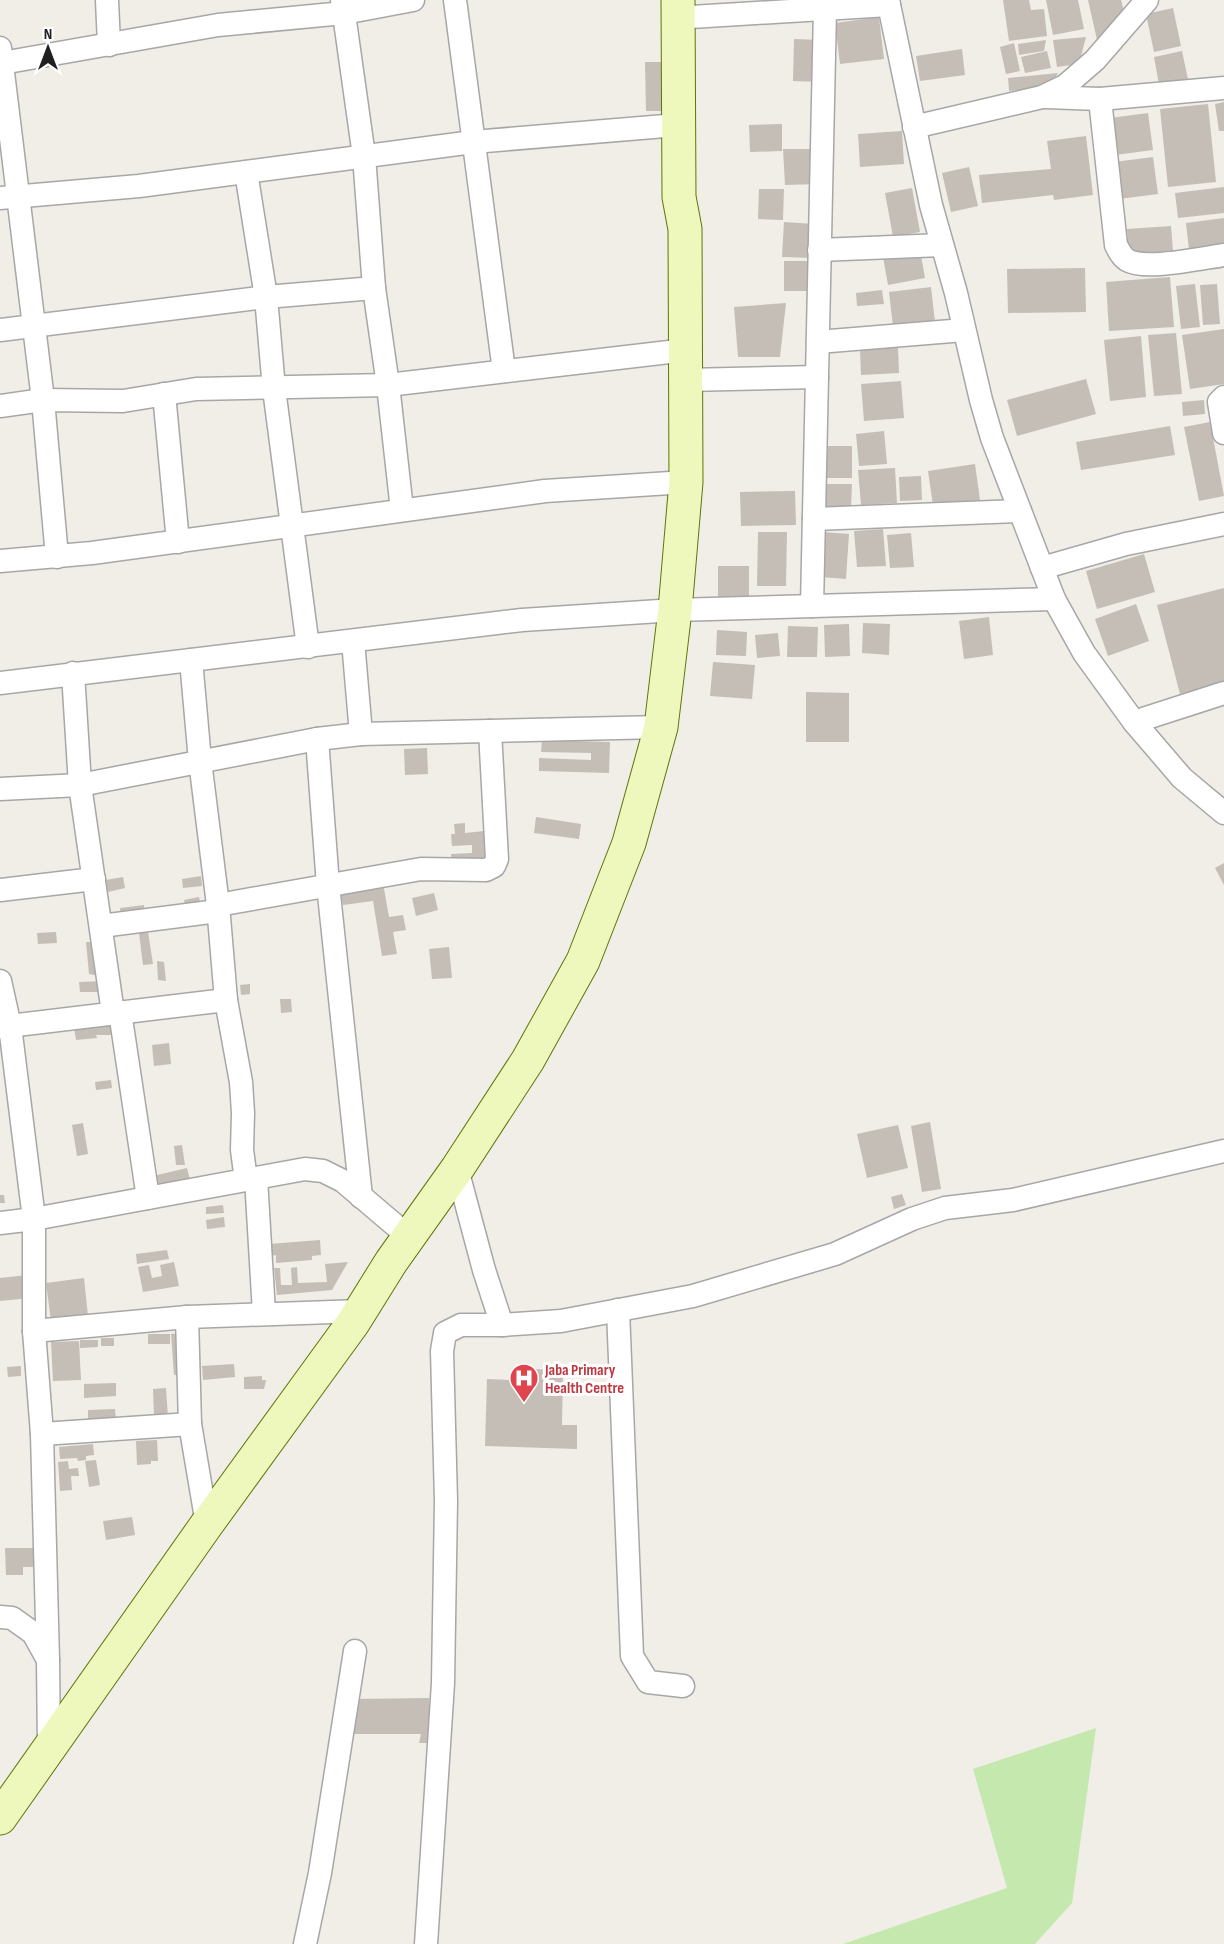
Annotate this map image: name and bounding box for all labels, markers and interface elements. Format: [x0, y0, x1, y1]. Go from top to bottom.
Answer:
north arrow [18, 18, 78, 78]
text: N [44, 25, 52, 44]
place label: Jaba Primary Health Centre [544, 1361, 624, 1398]
hospital icon: Jaba Primary Health Centre [508, 1362, 540, 1404]

